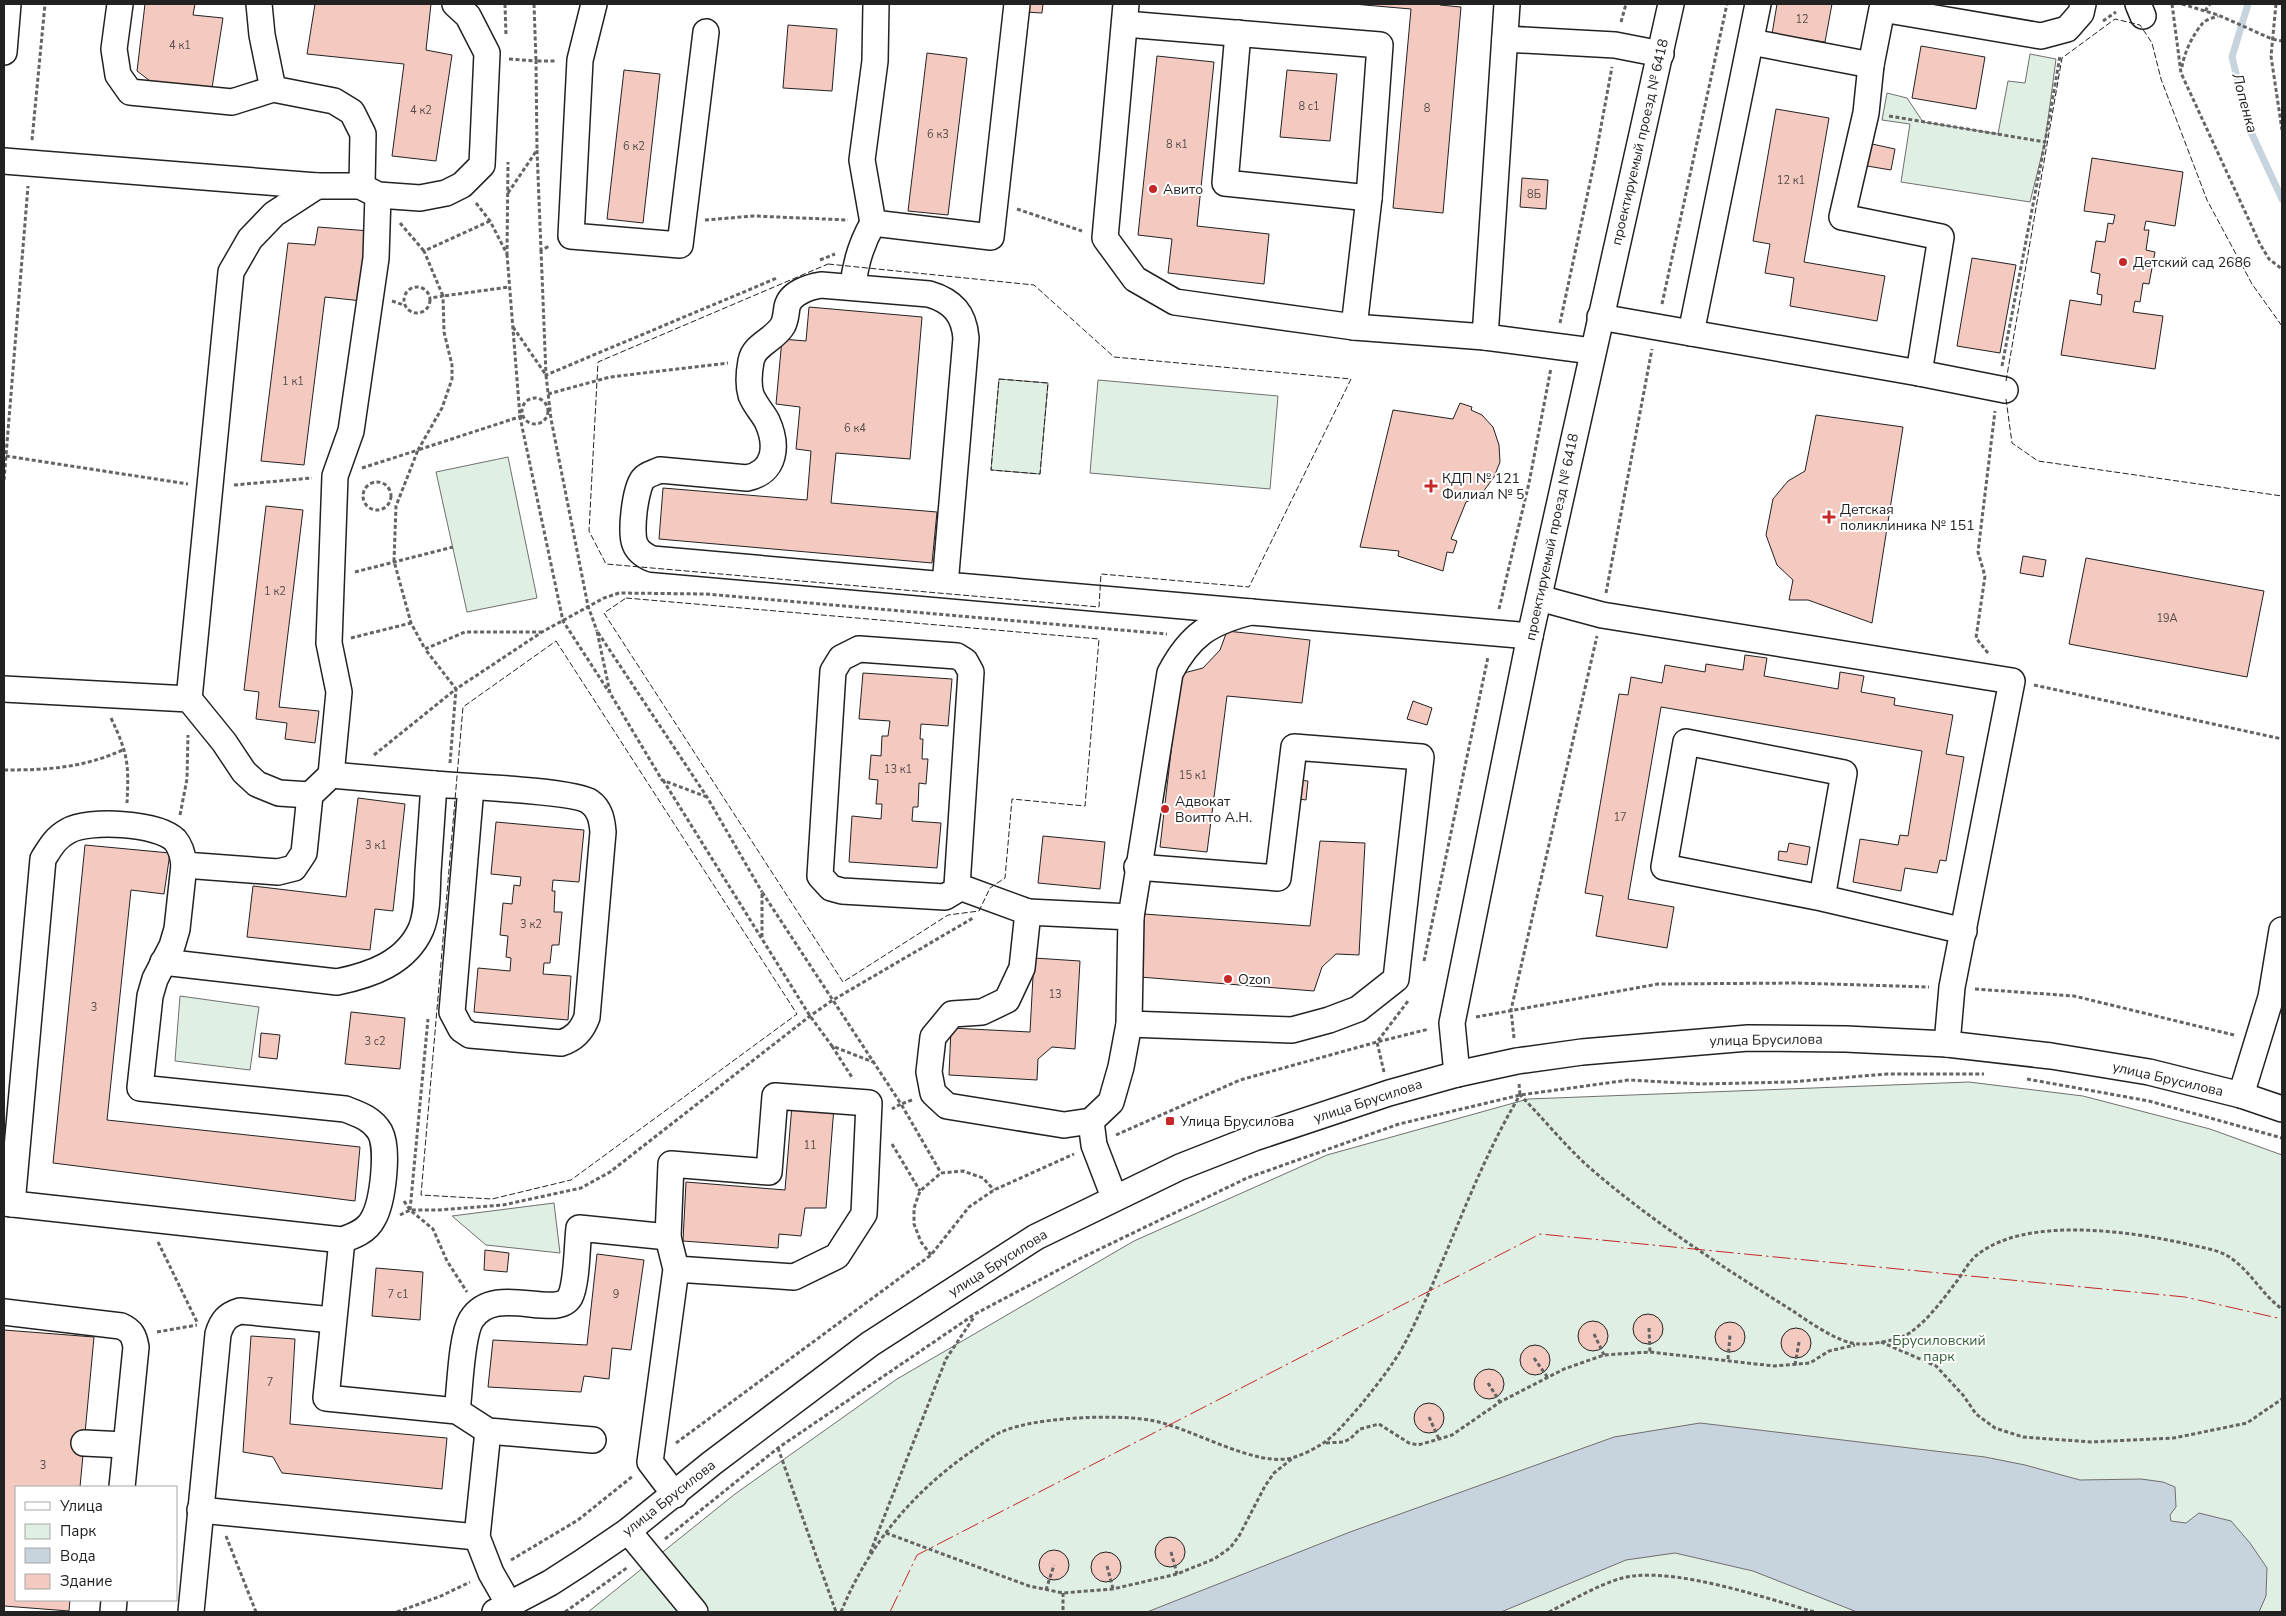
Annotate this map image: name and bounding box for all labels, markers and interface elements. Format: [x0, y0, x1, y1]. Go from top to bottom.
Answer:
house number: 12 [1795, 12, 1809, 27]
street label: проектируемый проезд № 6418 [1607, 37, 1673, 247]
house number: 4 к1 [169, 38, 191, 53]
water label: Лопенка [2227, 70, 2263, 135]
house number: 8 с1 [1298, 99, 1320, 114]
house number: 8 [1424, 101, 1431, 116]
house number: 4 к2 [410, 103, 432, 118]
house number: 6 к3 [927, 127, 949, 142]
house number: 8 к1 [1166, 137, 1188, 152]
house number: 6 к2 [623, 139, 645, 154]
house number: 12 к1 [1777, 173, 1805, 188]
place label: Авито [1163, 180, 1203, 199]
marker: Авито [1147, 183, 1159, 195]
house number: 8Б [1527, 187, 1541, 202]
place label: Детский сад 2686 [2133, 253, 2251, 272]
marker: Детский сад 2686 [2117, 256, 2129, 268]
house number: 1 к1 [282, 374, 304, 389]
house number: 6 к4 [844, 421, 866, 436]
street label: проектируемый проезд № 6418 [1521, 432, 1583, 642]
place label: КДП № 121 Филиал № 5 [1442, 469, 1525, 504]
marker: КДП № 121 Филиал № 5 [1424, 479, 1438, 493]
place label: Детская поликлиника № 151 [1840, 500, 1975, 535]
marker: Детская поликлиника № 151 [1822, 510, 1836, 524]
house number: 1 к2 [264, 584, 286, 599]
house number: 19А [2156, 611, 2178, 626]
house number: 13 к1 [884, 762, 912, 777]
house number: 15 к1 [1179, 768, 1207, 783]
place label: Адвокат Воитто А.Н. [1175, 792, 1252, 827]
marker: Адвокат Воитто А.Н. [1159, 803, 1171, 815]
house number: 17 [1613, 810, 1627, 825]
house number: 3 к1 [365, 838, 387, 853]
house number: 3 к2 [520, 917, 542, 932]
place label: Ozon [1238, 970, 1271, 989]
marker: Ozon [1222, 973, 1234, 985]
house number: 13 [1048, 987, 1062, 1002]
house number: 3 [91, 1000, 97, 1015]
street label: улица Брусилова [1709, 1030, 1823, 1050]
house number: 3 с2 [364, 1034, 386, 1049]
street label: улица Брусилова [2111, 1057, 2225, 1101]
street label: улица Брусилова [1311, 1074, 1425, 1128]
place label: Улица Брусилова [1179, 1112, 1294, 1131]
marker: Улица Брусилова [1164, 1115, 1176, 1127]
house number: 11 [803, 1138, 817, 1153]
street label: улица Брусилова [945, 1225, 1051, 1301]
house number: 7 с1 [387, 1287, 409, 1302]
house number: 9 [613, 1287, 619, 1302]
park label: Брусиловский парк [1892, 1331, 1986, 1366]
house number: 7 [267, 1375, 273, 1390]
street label: улица Брусилова [619, 1456, 719, 1540]
house number: 3 [40, 1458, 46, 1473]
legend [15, 1486, 178, 1601]
text: Улица [59, 1496, 103, 1516]
text: Парк [60, 1521, 96, 1541]
text: Вода [60, 1546, 96, 1566]
text: Здание [60, 1571, 112, 1591]

